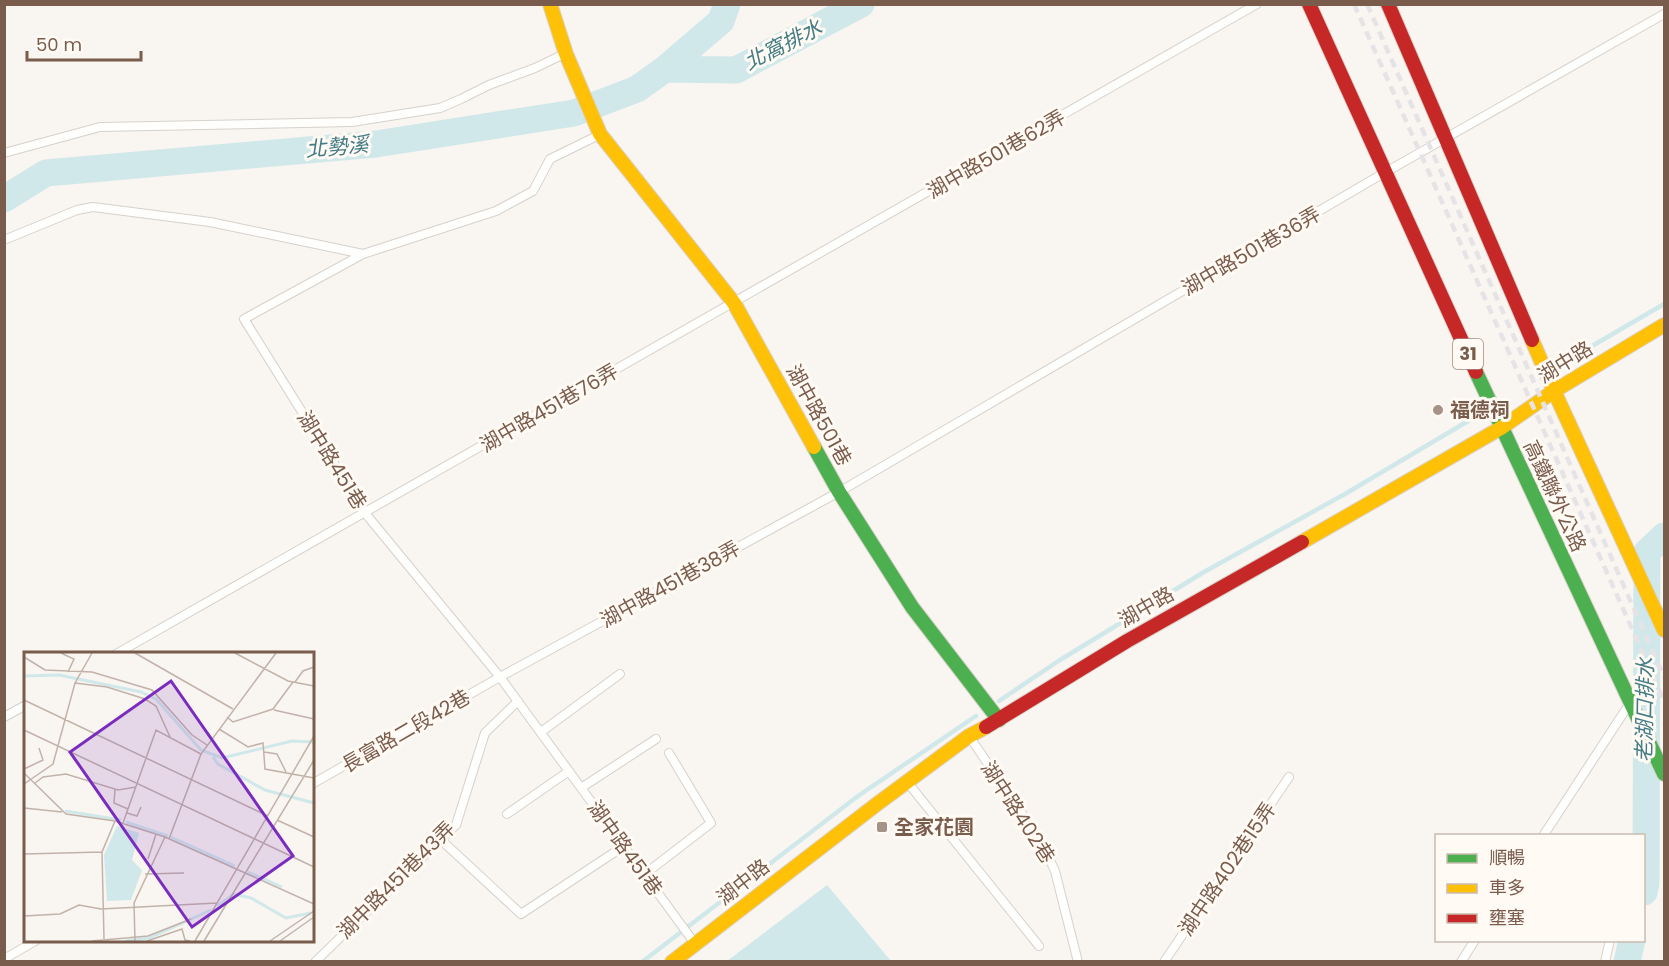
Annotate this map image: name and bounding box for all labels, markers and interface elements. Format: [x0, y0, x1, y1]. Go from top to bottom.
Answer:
water label: 北窩排水 [739, 12, 828, 77]
scale bar [27, 24, 141, 62]
text: 50 m [36, 32, 82, 57]
street label: 湖中路501巷62弄 [922, 103, 1070, 205]
water label: 北勢溪 [304, 129, 373, 164]
street label: 湖中路501巷36弄 [1176, 200, 1326, 302]
street label: 湖中路 [1532, 334, 1598, 390]
road number: 31 [1453, 339, 1483, 369]
street label: 湖中路451巷76弄 [475, 357, 623, 459]
street label: 湖中路501巷 [780, 359, 858, 471]
place label: 福德祠 [1450, 396, 1510, 424]
marker: 福德祠 [1431, 403, 1445, 417]
street label: 湖中路451巷 [291, 405, 373, 515]
street label: 高鐵聯外公路 [1517, 436, 1593, 556]
street label: 湖中路451巷38弄 [595, 534, 745, 634]
street label: 湖中路 [1113, 580, 1179, 634]
inset map [24, 652, 314, 942]
water label: 老湖口排水 [1629, 656, 1660, 763]
street label: 長富路二段42巷 [337, 683, 475, 779]
street label: 湖中路402巷 [974, 755, 1062, 869]
street label: 湖中路451巷 [581, 795, 669, 901]
street label: 湖中路402巷15弄 [1172, 797, 1282, 941]
place label: 全家花園 [894, 813, 974, 841]
street label: 湖中路451巷43弄 [331, 815, 461, 945]
marker: 全家花園 [875, 820, 889, 834]
legend [1435, 834, 1645, 942]
text: 順暢 [1489, 845, 1525, 870]
street label: 湖中路 [711, 852, 775, 912]
text: 車多 [1489, 875, 1525, 900]
text: 壅塞 [1489, 905, 1525, 930]

